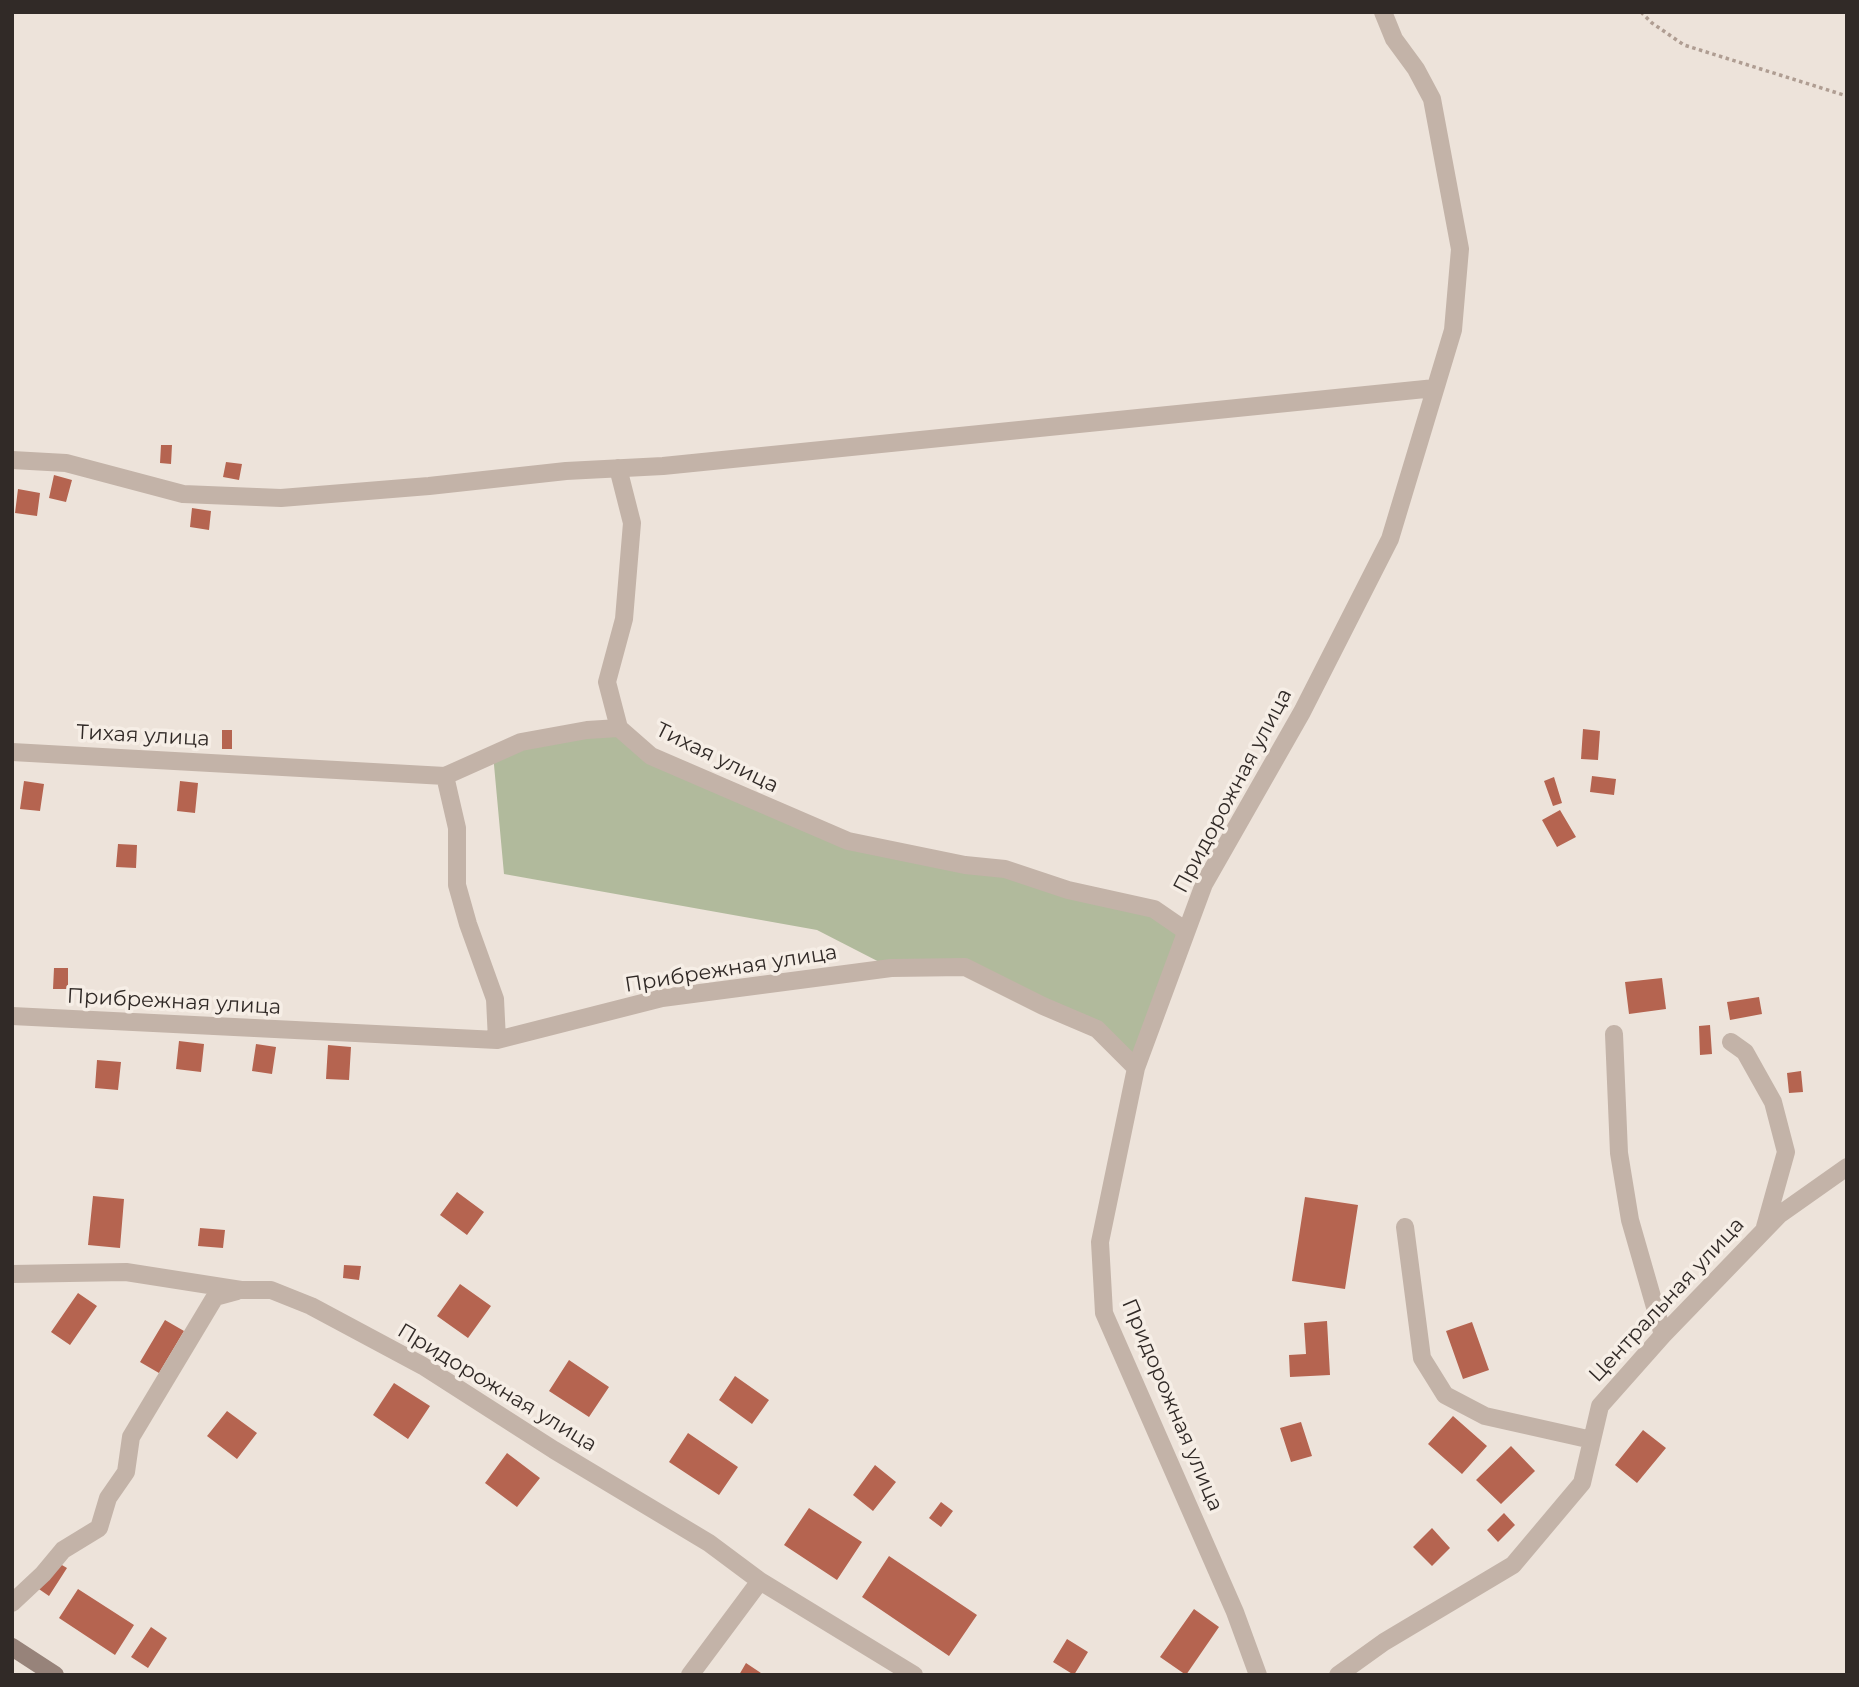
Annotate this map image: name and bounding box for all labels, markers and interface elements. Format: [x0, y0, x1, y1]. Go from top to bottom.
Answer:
street label: Придорожная улица [1168, 684, 1298, 898]
street label: Тихая улица [652, 717, 782, 799]
street label: Тихая улица [76, 720, 210, 752]
street label: Прибрежная улица [623, 940, 839, 998]
street label: Прибрежная улица [66, 984, 282, 1020]
street label: Центральная улица [1584, 1212, 1750, 1388]
street label: Придорожная улица [1116, 1295, 1228, 1515]
street label: Придорожная улица [393, 1318, 601, 1458]

